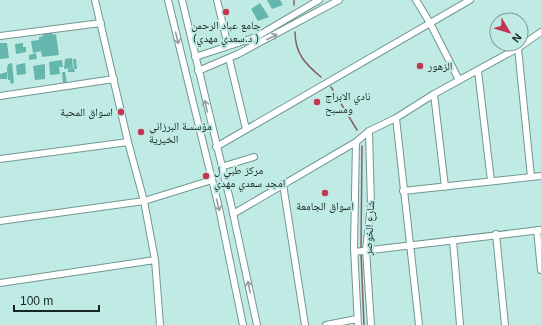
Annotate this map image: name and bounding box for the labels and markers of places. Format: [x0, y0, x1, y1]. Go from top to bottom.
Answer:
marker: جامع عباد الرحمن (د.سعدي مهدي ) [221, 7, 231, 17]
place label: جامع عباد الرحمن (د.سعدي مهدي ) [191, 19, 261, 47]
place label: الزهور [427, 60, 452, 72]
marker: الزهور [415, 61, 425, 71]
place label: نادي الابراج ومسبح [325, 90, 371, 116]
marker: نادي الابراج ومسبح [312, 97, 322, 107]
place label: اسواق المحبة [60, 106, 113, 119]
marker: اسواق المحبة [116, 107, 126, 117]
place label: مؤسسة البرزاني الخيرية [149, 120, 212, 145]
marker: مؤسسة البرزاني الخيرية [136, 127, 146, 137]
place label: مركز طبي ل امجد سعدي مهدي [214, 164, 285, 192]
marker: مركز طبي ل امجد سعدي مهدي [201, 171, 211, 181]
marker: اسواق الجامعة [320, 188, 330, 198]
place label: اسواق الجامعة [296, 200, 354, 213]

